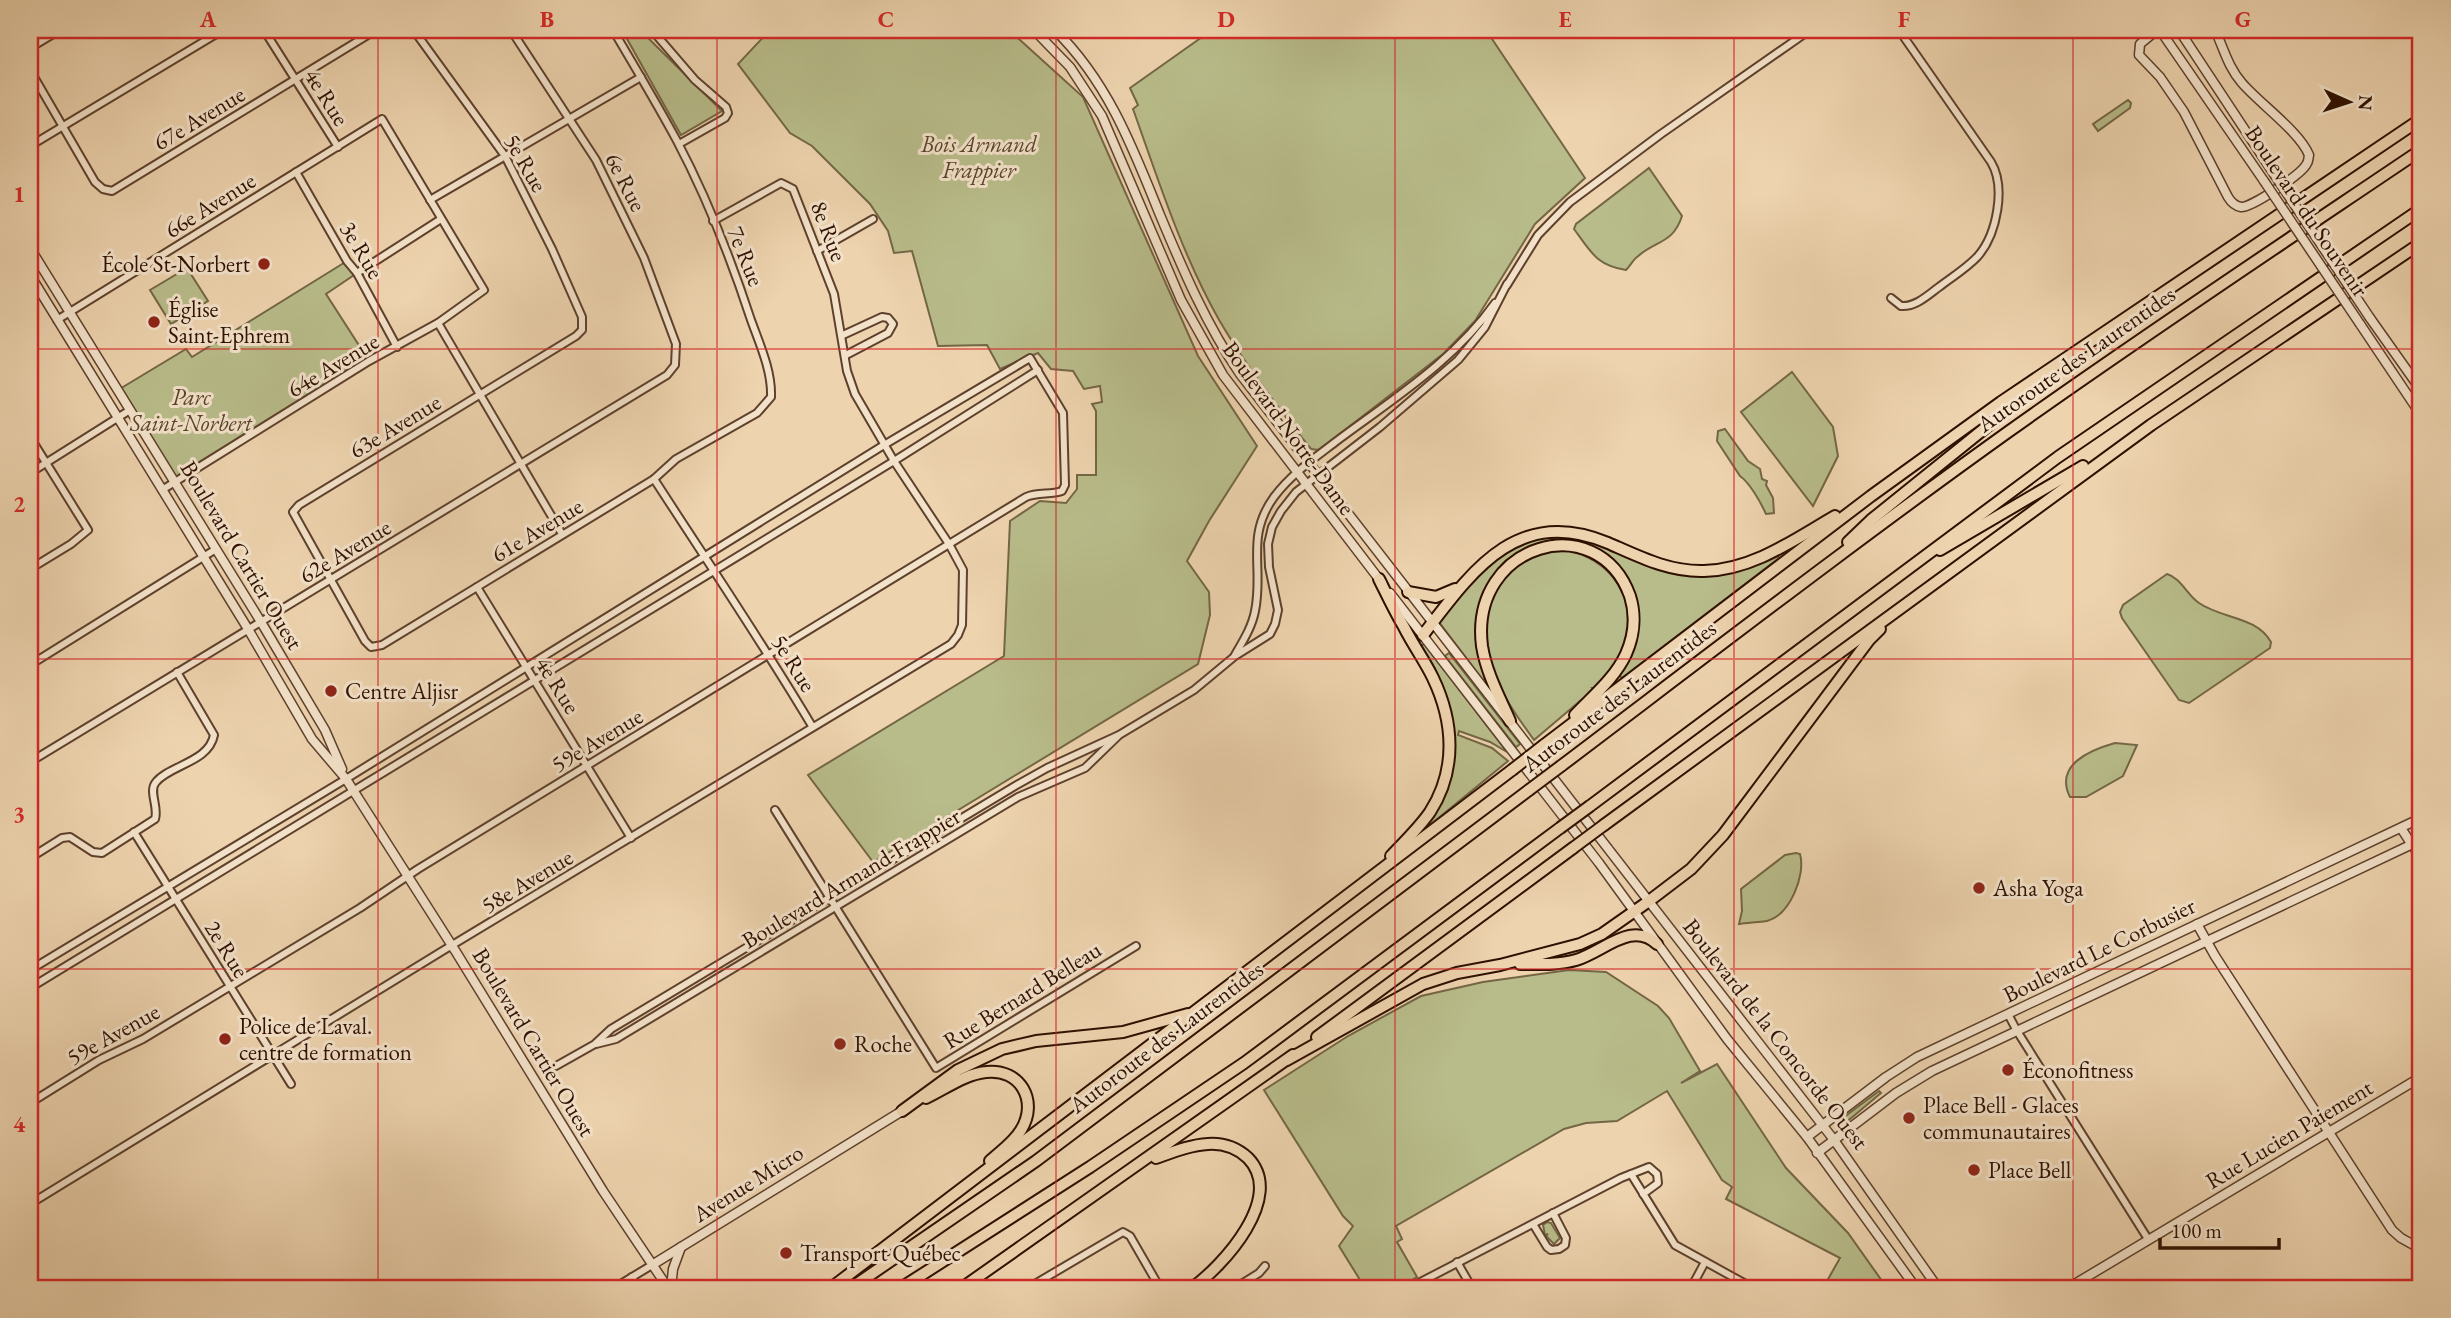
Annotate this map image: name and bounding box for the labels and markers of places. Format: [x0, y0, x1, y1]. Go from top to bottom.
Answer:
place label: École St-Norbert [101, 249, 251, 279]
marker: École St-Norbert [256, 256, 272, 272]
place label: Église Saint-Ephrem [168, 294, 290, 350]
marker: Église Saint-Ephrem [146, 314, 162, 330]
place label: Centre Aljisr [345, 676, 459, 706]
marker: Centre Aljisr [323, 683, 339, 699]
place label: Asha Yoga [1992, 873, 2084, 903]
marker: Asha Yoga [1971, 880, 1987, 896]
place label: Police de Laval. centre de formation [239, 1011, 412, 1067]
place label: Roche [854, 1029, 912, 1059]
marker: Police de Laval. centre de formation [217, 1031, 233, 1047]
marker: Roche [832, 1036, 848, 1052]
place label: Éconofitness [2022, 1055, 2133, 1085]
marker: Éconofitness [2000, 1062, 2016, 1078]
place label: Place Bell - Glaces communautaires [1923, 1090, 2079, 1146]
marker: Place Bell - Glaces communautaires [1901, 1110, 1917, 1126]
place label: Place Bell [1988, 1155, 2072, 1185]
marker: Place Bell [1966, 1162, 1982, 1178]
place label: Transport Québec [800, 1238, 961, 1268]
marker: Transport Québec [778, 1245, 794, 1261]

